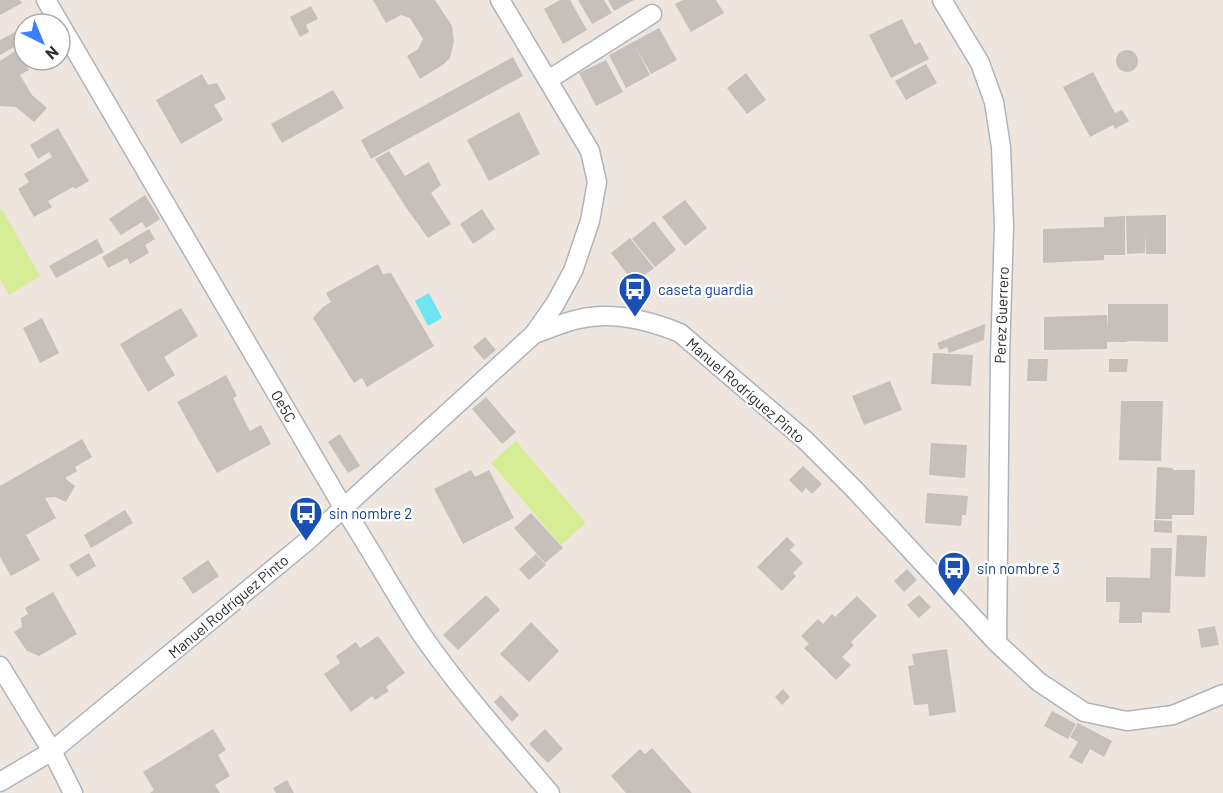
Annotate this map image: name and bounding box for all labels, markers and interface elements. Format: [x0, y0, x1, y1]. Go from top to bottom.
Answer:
north arrow [12, 12, 72, 72]
text: N [42, 43, 63, 64]
street label: Perez Guerrero [990, 266, 1012, 364]
bus stop icon: caseta guardia [617, 271, 653, 318]
place label: caseta guardia [658, 280, 754, 298]
street label: Manuel Rodríguez Pinto [683, 334, 809, 446]
street label: Oe5C [268, 387, 300, 425]
bus stop icon: sin nombre 2 [288, 495, 324, 542]
place label: sin nombre 2 [329, 504, 412, 522]
bus stop icon: sin nombre 3 [936, 550, 972, 597]
street label: Manuel Rodríguez Pinto [164, 551, 292, 661]
place label: sin nombre 3 [977, 559, 1060, 577]

